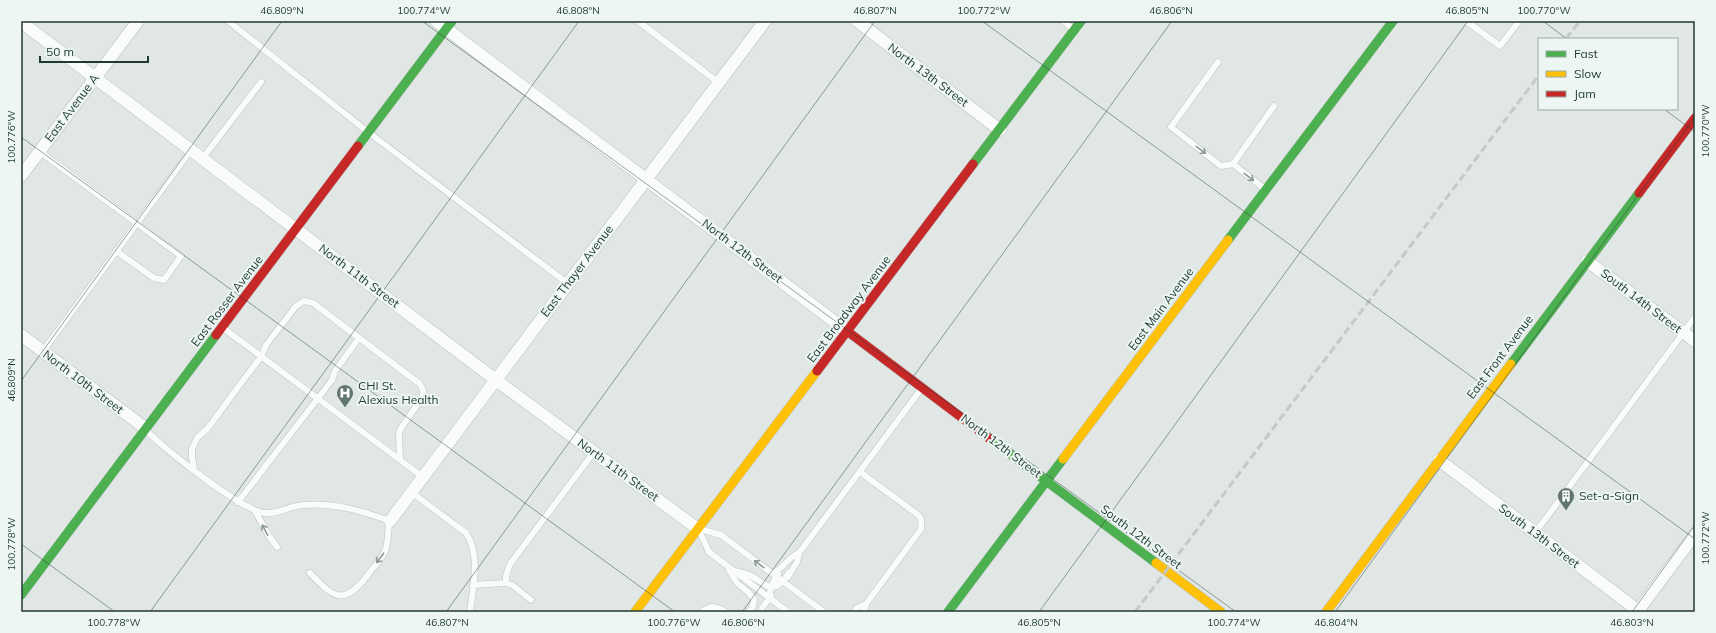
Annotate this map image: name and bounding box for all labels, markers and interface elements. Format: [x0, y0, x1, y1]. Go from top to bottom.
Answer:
text: 46.809°N [260, 4, 304, 17]
text: 100.774°W [397, 4, 451, 17]
text: 46.808°N [556, 4, 600, 17]
text: 46.807°N [853, 4, 897, 17]
text: 100.772°W [957, 4, 1011, 17]
text: 46.806°N [1149, 4, 1193, 17]
text: 46.805°N [1445, 4, 1489, 17]
text: 100.770°W [1517, 4, 1571, 17]
scale bar [40, 38, 148, 64]
legend [1538, 38, 1678, 110]
street label: North 13th Street [885, 39, 971, 110]
text: 50 m [46, 44, 74, 59]
text: Fast [1574, 46, 1598, 61]
text: Slow [1574, 66, 1602, 81]
street label: East Avenue A [41, 71, 102, 145]
text: Jam [1574, 86, 1596, 101]
text: 100.770°W [1699, 104, 1712, 158]
text: 100.776°W [5, 110, 18, 164]
one-way arrow [1195, 146, 1206, 155]
one-way arrow [1244, 173, 1255, 181]
street label: North 12th Street [699, 215, 785, 286]
street label: East Thayer Avenue [537, 222, 616, 320]
street label: North 11th Street [316, 240, 402, 311]
street label: East Rosser Avenue [187, 252, 266, 349]
street label: East Broadway Avenue [804, 252, 894, 365]
street label: East Main Avenue [1125, 264, 1197, 353]
street label: South 14th Street [1598, 265, 1685, 336]
street label: East Front Avenue [1463, 312, 1536, 402]
street label: North 10th Street [40, 346, 126, 417]
text: 46.809°N [5, 358, 18, 402]
place label: CHI St. Alexius Health [358, 378, 438, 407]
hospital icon: CHI St. Alexius Health [335, 383, 355, 408]
street label: North 12th Street [958, 410, 1044, 481]
street label: North 11th Street [575, 435, 662, 504]
building icon: Set-a-Sign [1556, 486, 1576, 511]
place label: Set-a-Sign [1579, 488, 1639, 503]
street label: South 13th Street [1496, 500, 1583, 571]
street label: South 12th Street [1098, 501, 1185, 572]
text: 100.772°W [1699, 511, 1712, 565]
text: 100.778°W [5, 517, 18, 571]
one-way arrow [261, 524, 269, 536]
one-way arrow [376, 552, 385, 563]
one-way arrow [754, 559, 765, 568]
text: 100.778°W [87, 616, 141, 629]
text: 46.807°N [425, 616, 469, 629]
text: 100.776°W [647, 616, 701, 629]
text: 46.806°N [721, 616, 765, 629]
text: 46.805°N [1017, 616, 1061, 629]
text: 100.774°W [1207, 616, 1261, 629]
text: 46.804°N [1314, 616, 1358, 629]
text: 46.803°N [1610, 616, 1654, 629]

